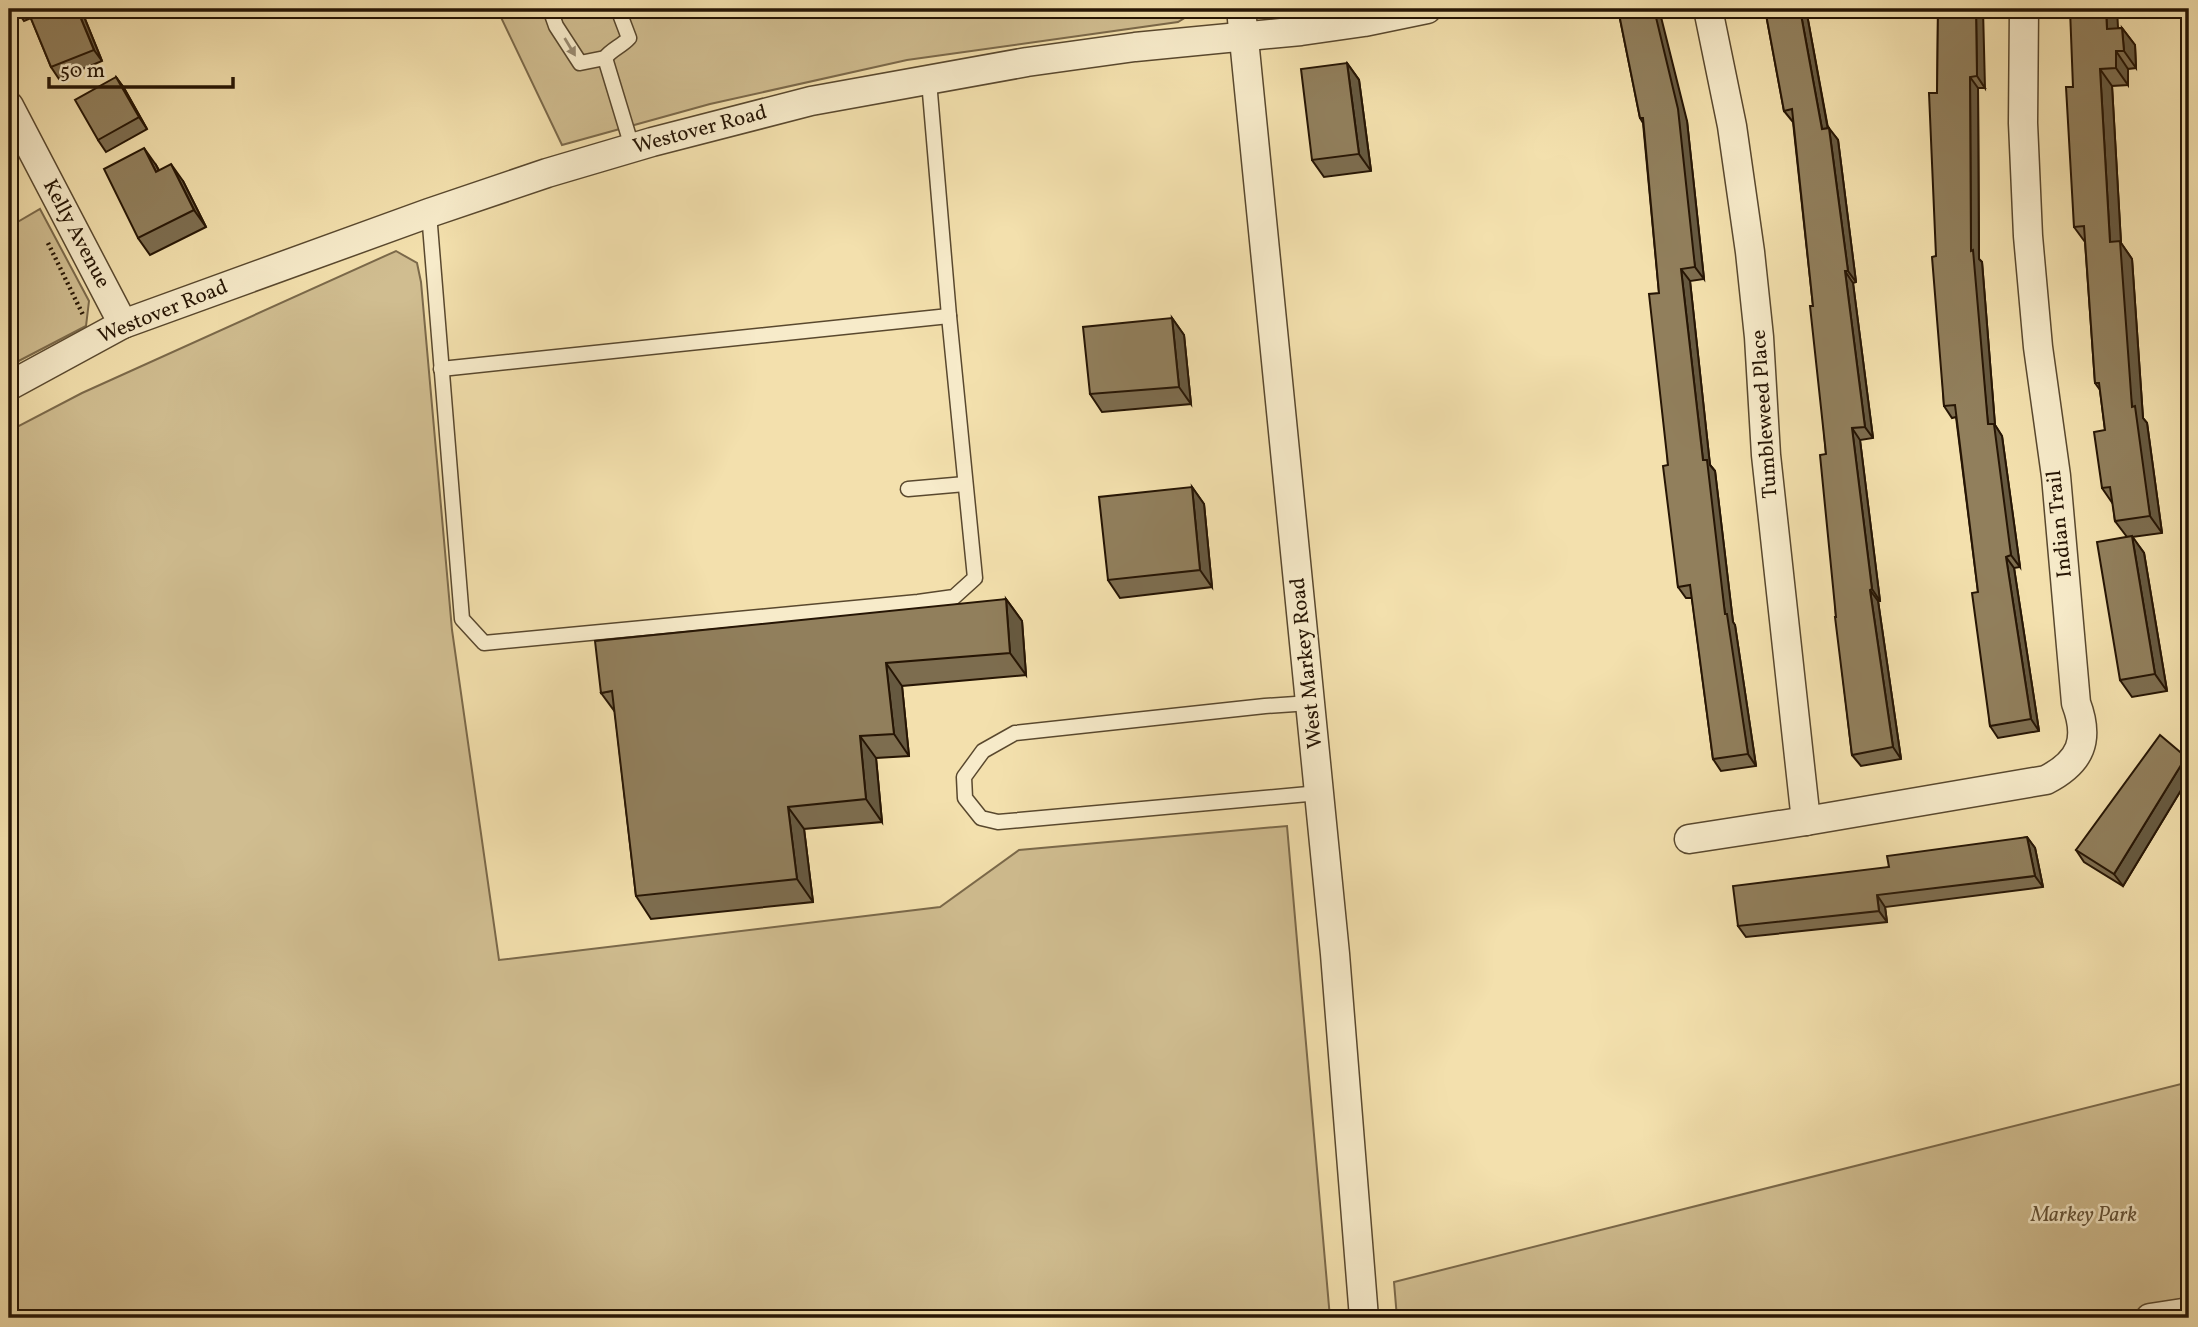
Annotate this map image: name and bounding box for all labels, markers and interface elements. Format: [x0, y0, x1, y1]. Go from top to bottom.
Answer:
one-way arrow [563, 38, 576, 57]
scale bar [49, 46, 233, 90]
text: 50 m [60, 57, 105, 86]
street label: Westover Road [630, 98, 770, 162]
street label: Kelly Avenue [35, 174, 117, 294]
street label: Westover Road [94, 273, 232, 351]
street label: Tumbleweed Place [1745, 329, 1785, 499]
street label: Indian Trail [2040, 469, 2080, 579]
street label: West Markey Road [1284, 576, 1330, 750]
park label: Markey Park [2030, 1201, 2137, 1230]

